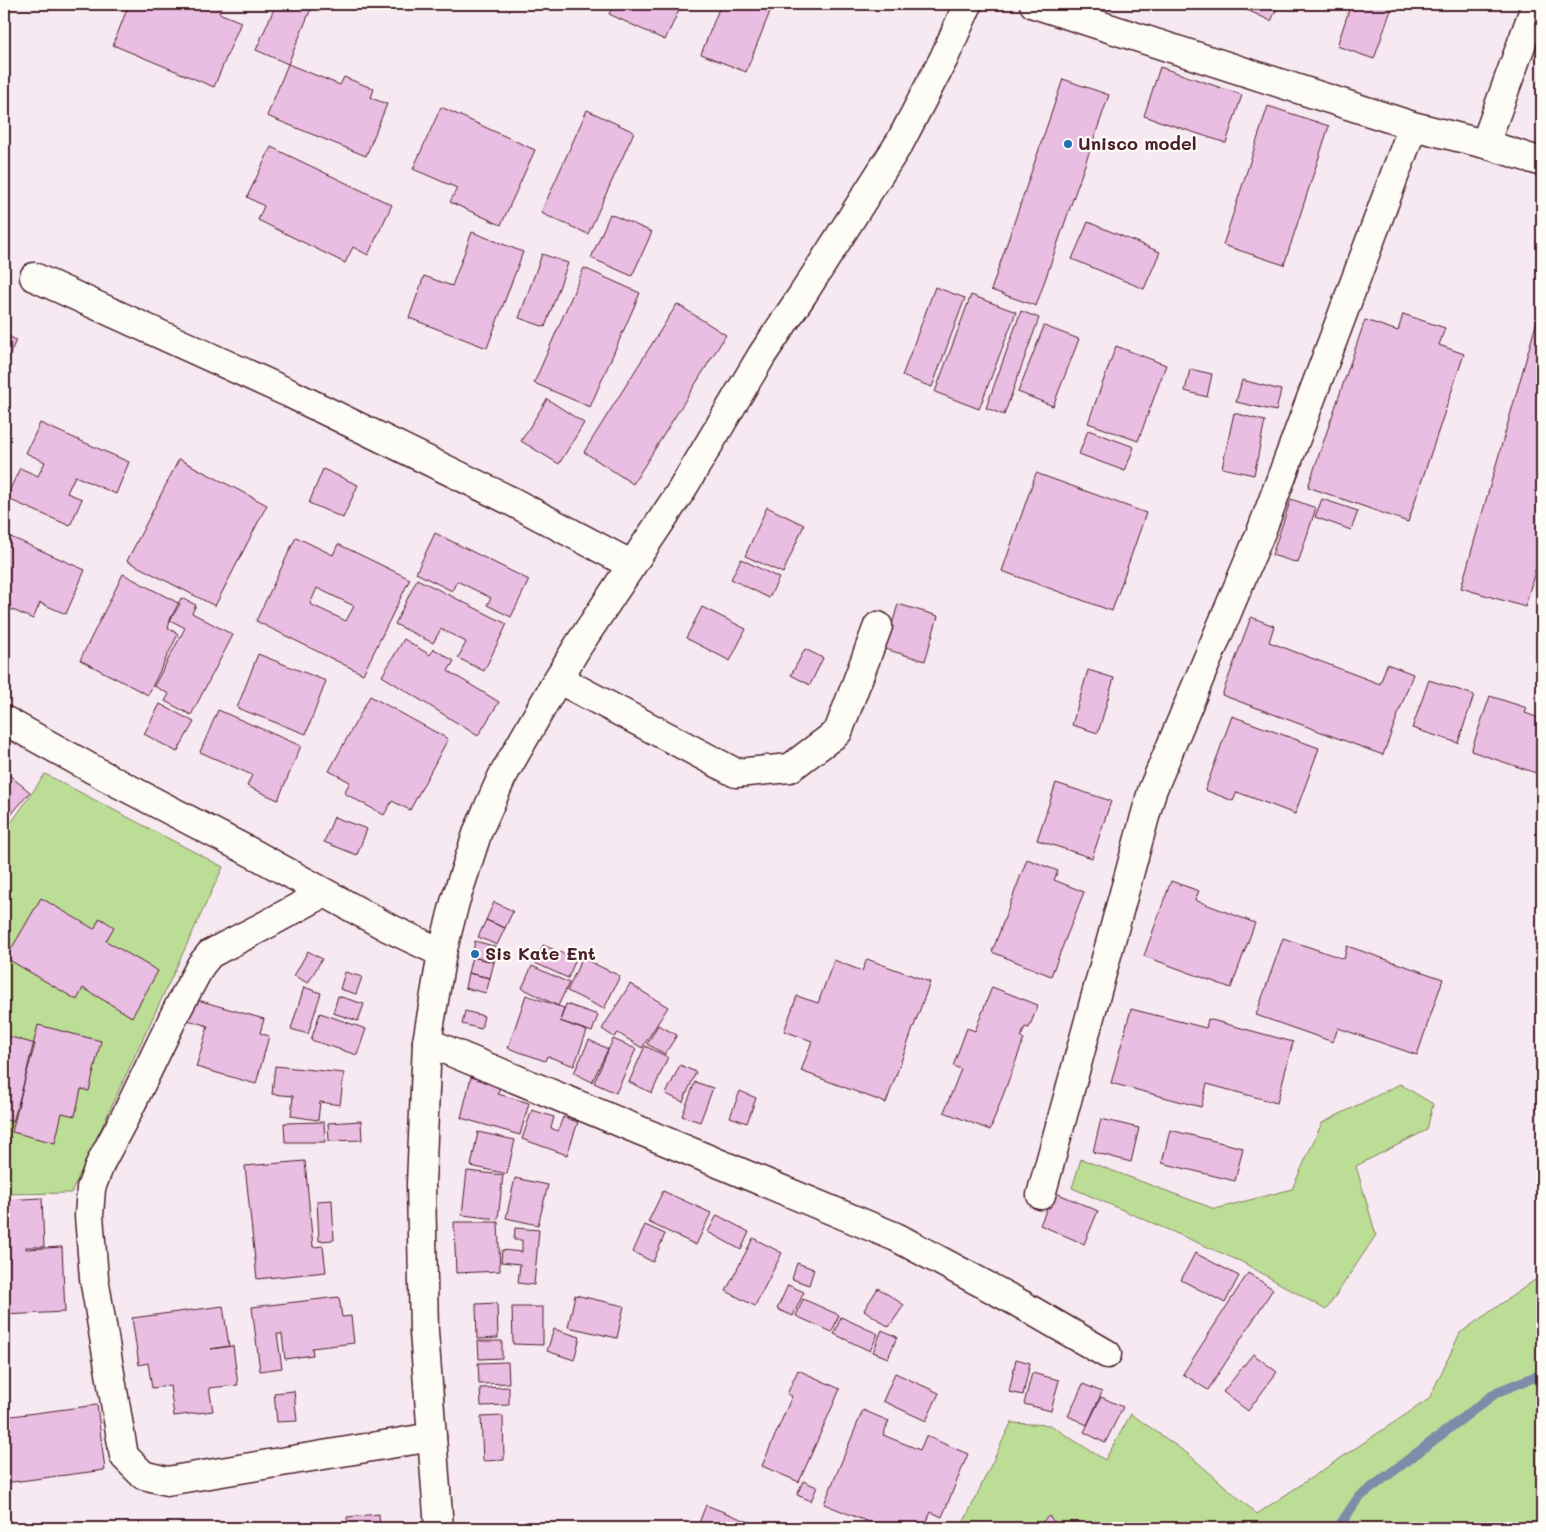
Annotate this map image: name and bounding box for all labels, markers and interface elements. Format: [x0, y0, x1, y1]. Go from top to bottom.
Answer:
place label: Unisco model [1078, 131, 1197, 155]
marker: Unisco model [1062, 138, 1074, 150]
place label: Sis Kate Ent [485, 941, 596, 965]
marker: Sis Kate Ent [469, 948, 481, 960]

